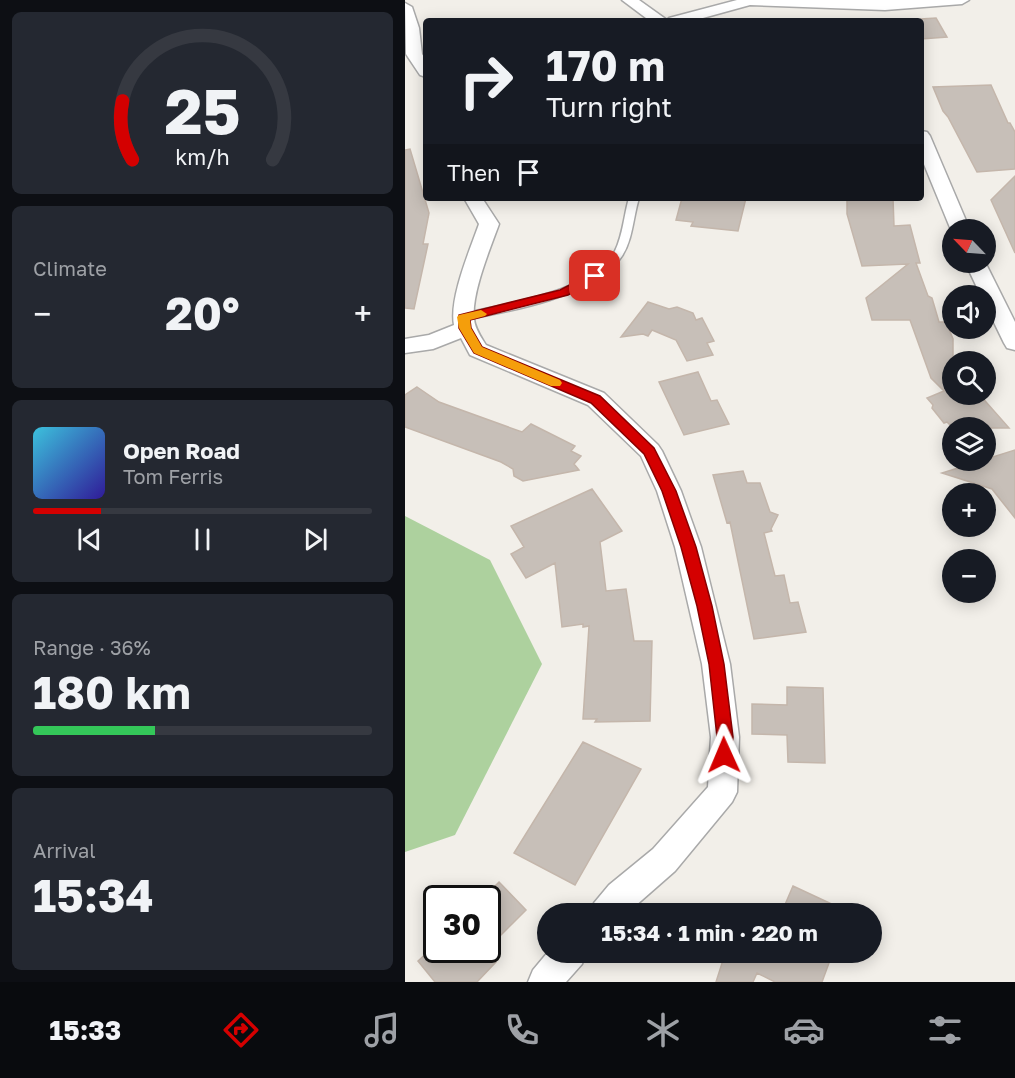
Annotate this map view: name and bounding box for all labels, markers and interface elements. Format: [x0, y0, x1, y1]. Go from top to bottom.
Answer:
text: 170 m [546, 40, 665, 90]
icon: right [447, 42, 525, 120]
text: 25 [164, 73, 241, 148]
text: Turn right [546, 91, 672, 123]
text: km/h [175, 144, 230, 170]
icon: arrive [512, 156, 545, 189]
text: Then [447, 159, 500, 186]
north arrow [942, 219, 996, 273]
map controls [942, 219, 996, 603]
pin [569, 250, 620, 301]
text: Climate [33, 256, 107, 280]
icon: arrive [578, 259, 611, 292]
button: sound [942, 285, 996, 339]
text: 20° [165, 286, 240, 340]
text: − [33, 294, 51, 333]
text: + [354, 294, 372, 333]
button: search [942, 351, 996, 405]
button: layers [942, 417, 996, 471]
text: Open Road [123, 437, 240, 464]
text: Tom Ferris [123, 464, 223, 488]
button: + [942, 483, 996, 537]
icon: previous [73, 523, 106, 556]
icon: pause [186, 523, 219, 556]
icon: next [299, 523, 332, 556]
button: − [942, 549, 996, 603]
text: Range · 36% [33, 635, 151, 659]
text: 180 km [33, 665, 191, 719]
position arrow [692, 723, 756, 787]
text: Arrival [33, 838, 96, 862]
text: 15:34 [33, 868, 154, 922]
speed limit sign: 30 [423, 885, 501, 963]
text: 15:34 · 1 min · 220 m [601, 919, 818, 946]
icon: directions [220, 1009, 262, 1051]
icon: music [361, 1009, 403, 1051]
icon: phone [501, 1009, 543, 1051]
icon: climate [642, 1009, 684, 1051]
icon: car [783, 1009, 825, 1051]
icon: filters [924, 1009, 966, 1051]
text: 15:33 [49, 1014, 121, 1046]

